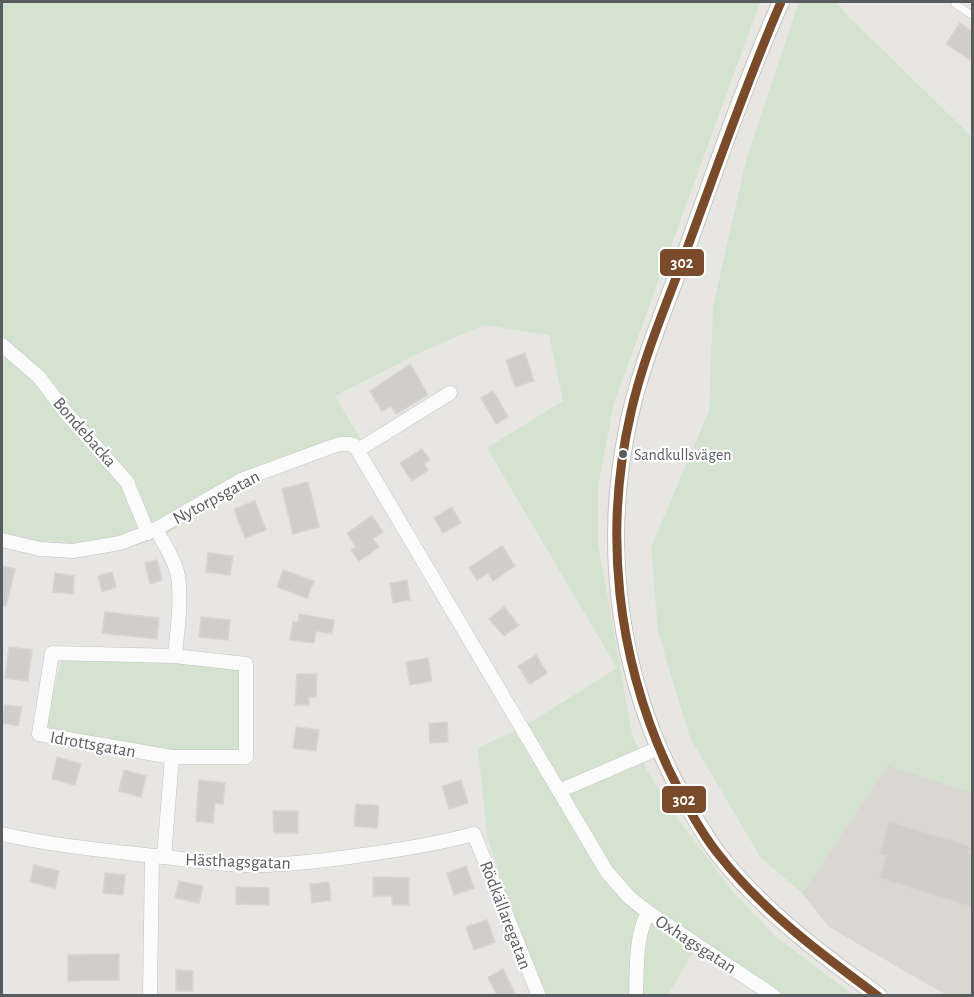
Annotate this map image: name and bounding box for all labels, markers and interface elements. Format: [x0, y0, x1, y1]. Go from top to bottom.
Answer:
line badge: 302 [659, 248, 705, 277]
text: 302 [671, 255, 694, 271]
street label: Bondebacka [49, 394, 119, 471]
place label: Sandkullsvägen [634, 447, 732, 463]
marker: Sandkullsvägen [617, 448, 629, 460]
street label: Nytorpsgatan [170, 468, 263, 528]
street label: Idrottsgatan [49, 729, 137, 761]
line badge: 302 [661, 785, 707, 814]
text: 302 [673, 792, 696, 808]
street label: Hästhagsgatan [185, 851, 291, 873]
street label: Rödkällaregatan [476, 859, 534, 972]
street label: Oxhagsgatan [652, 912, 739, 978]

